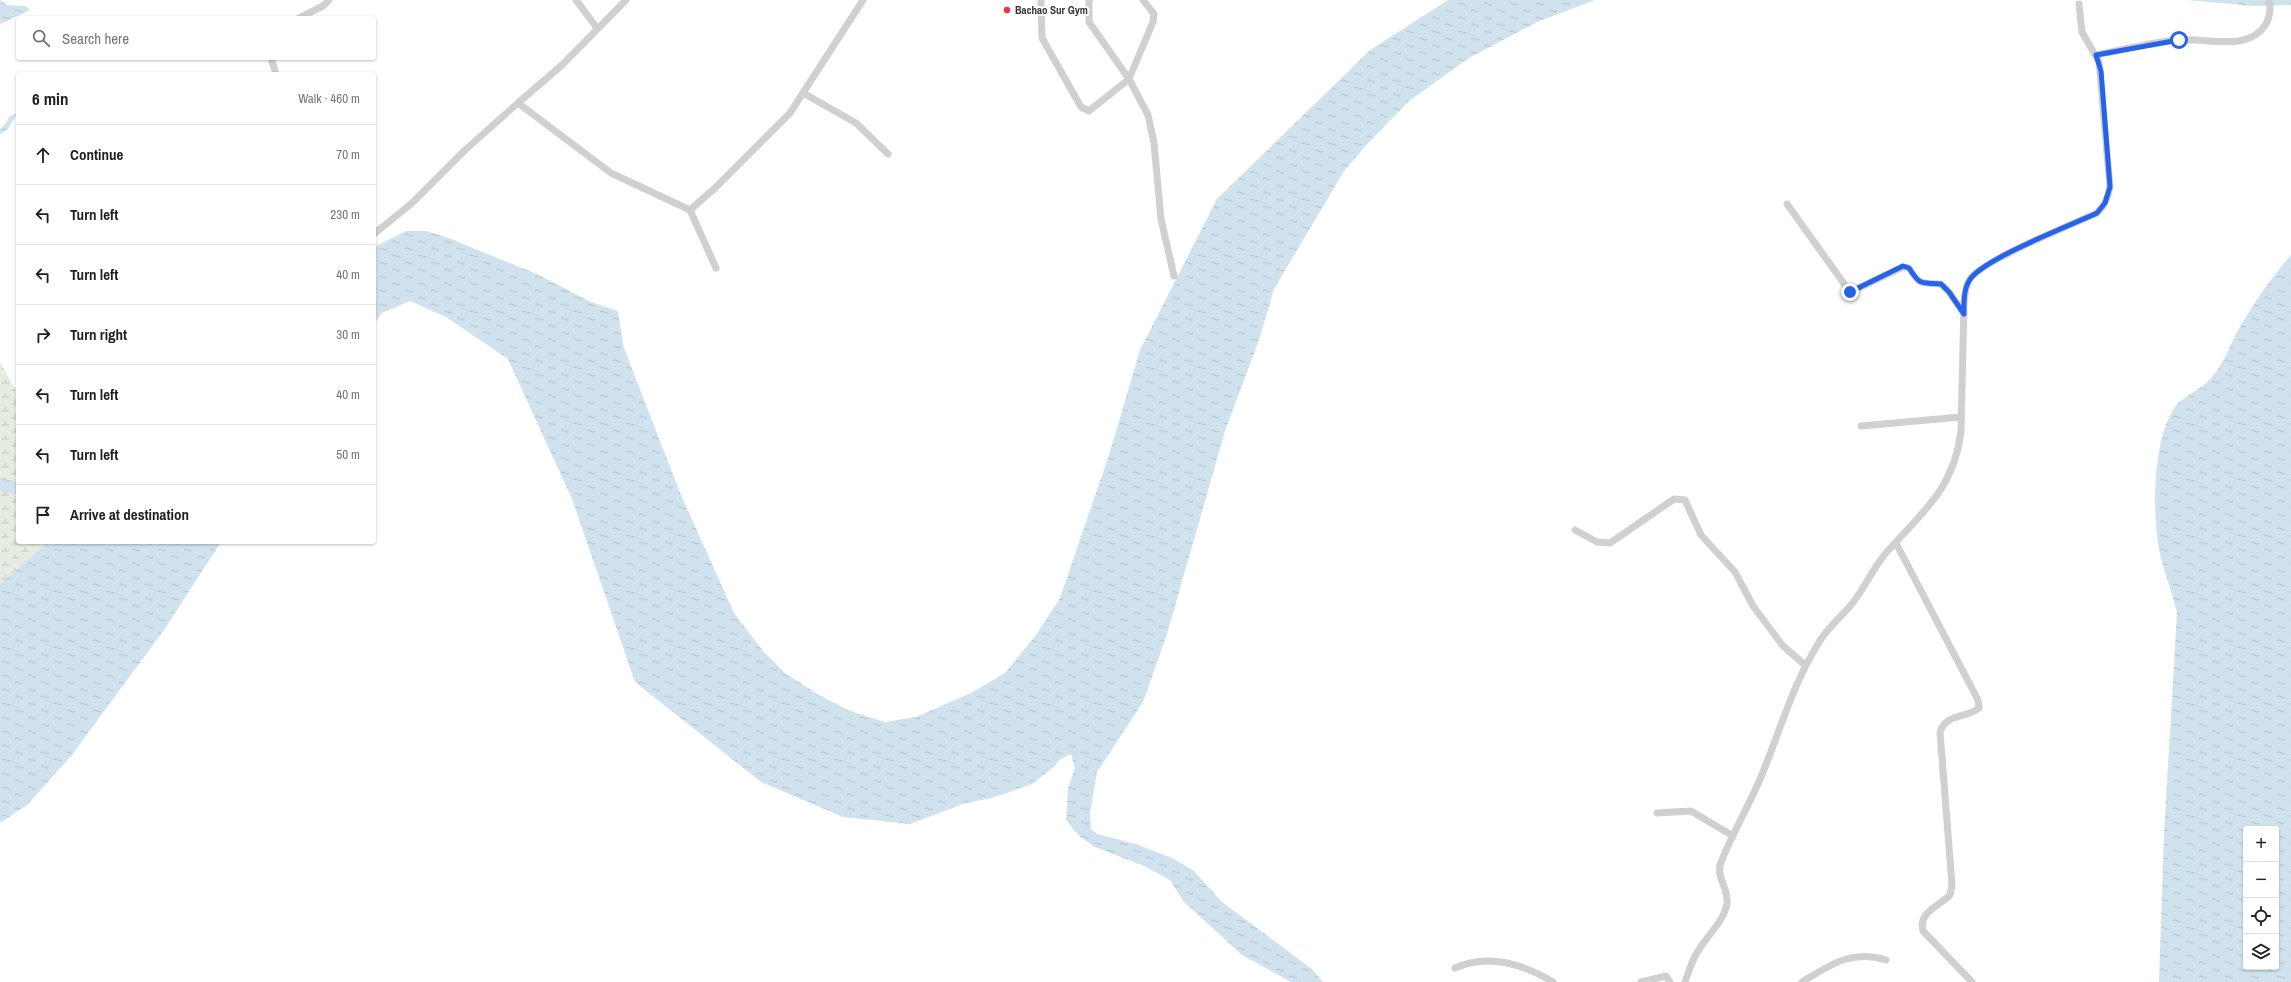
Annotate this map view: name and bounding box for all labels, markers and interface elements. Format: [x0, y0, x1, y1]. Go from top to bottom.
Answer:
place label: Bachao Sur Gym [1015, 3, 1088, 17]
marker: Bachao Sur Gym [1002, 5, 1012, 15]
search box [16, 16, 376, 60]
icon: search [30, 27, 52, 49]
text: Search here [62, 28, 129, 49]
route start [2170, 31, 2188, 49]
text: 6 min [32, 87, 68, 110]
text: Walk · 460 m [298, 90, 360, 107]
icon: ahead [32, 144, 54, 166]
text: Continue [70, 144, 123, 165]
text: 70 m [336, 146, 360, 163]
icon: left [32, 204, 54, 226]
text: Turn left [70, 204, 118, 225]
text: 230 m [330, 206, 360, 223]
icon: left [32, 264, 54, 286]
text: Turn left [70, 264, 118, 285]
text: 40 m [336, 266, 360, 283]
route end [1841, 283, 1859, 301]
icon: right [32, 324, 54, 346]
text: Turn right [70, 324, 127, 345]
text: 30 m [336, 326, 360, 343]
icon: left [32, 384, 54, 406]
text: Turn left [70, 384, 118, 405]
text: 40 m [336, 386, 360, 403]
icon: left [32, 444, 54, 466]
text: Turn left [70, 444, 118, 465]
text: 50 m [336, 446, 360, 463]
icon: arrive [32, 504, 54, 526]
text: Arrive at destination [70, 504, 189, 525]
map controls [2243, 826, 2279, 970]
button: + [2243, 826, 2279, 862]
button: − [2243, 862, 2279, 898]
button: locate [2243, 898, 2279, 934]
button: layers [2243, 934, 2279, 970]

